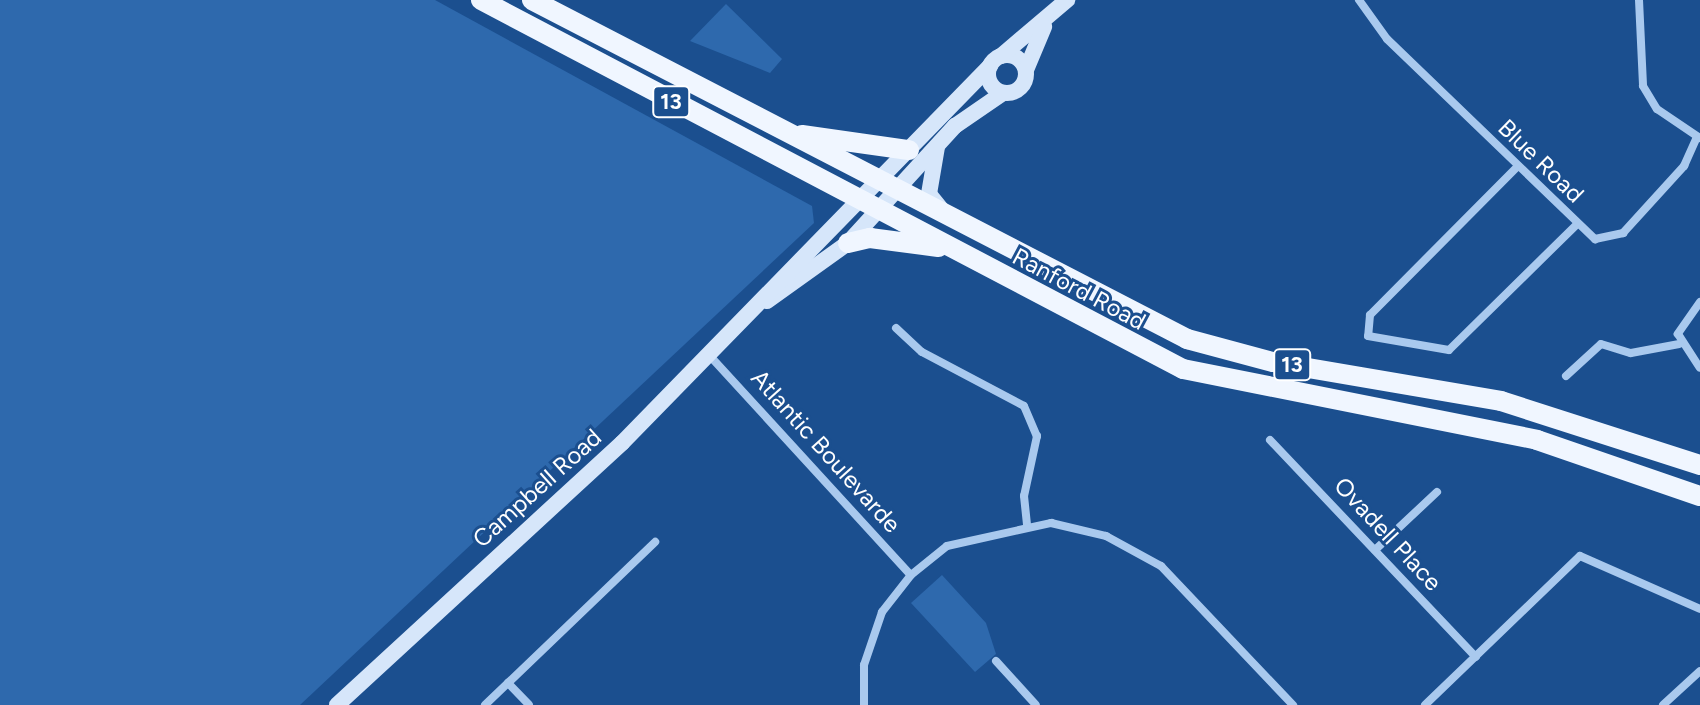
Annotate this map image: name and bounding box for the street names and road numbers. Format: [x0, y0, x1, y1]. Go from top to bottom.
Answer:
road number: 13 [651, 84, 691, 120]
street label: Blue Road [1492, 113, 1590, 209]
street label: Ranford Road [1007, 242, 1151, 336]
road number: 13 [1272, 347, 1312, 383]
street label: Atlantic Boulevarde [745, 364, 907, 538]
street label: Campbell Road [467, 423, 607, 553]
street label: Ovadell Place [1328, 471, 1448, 597]

